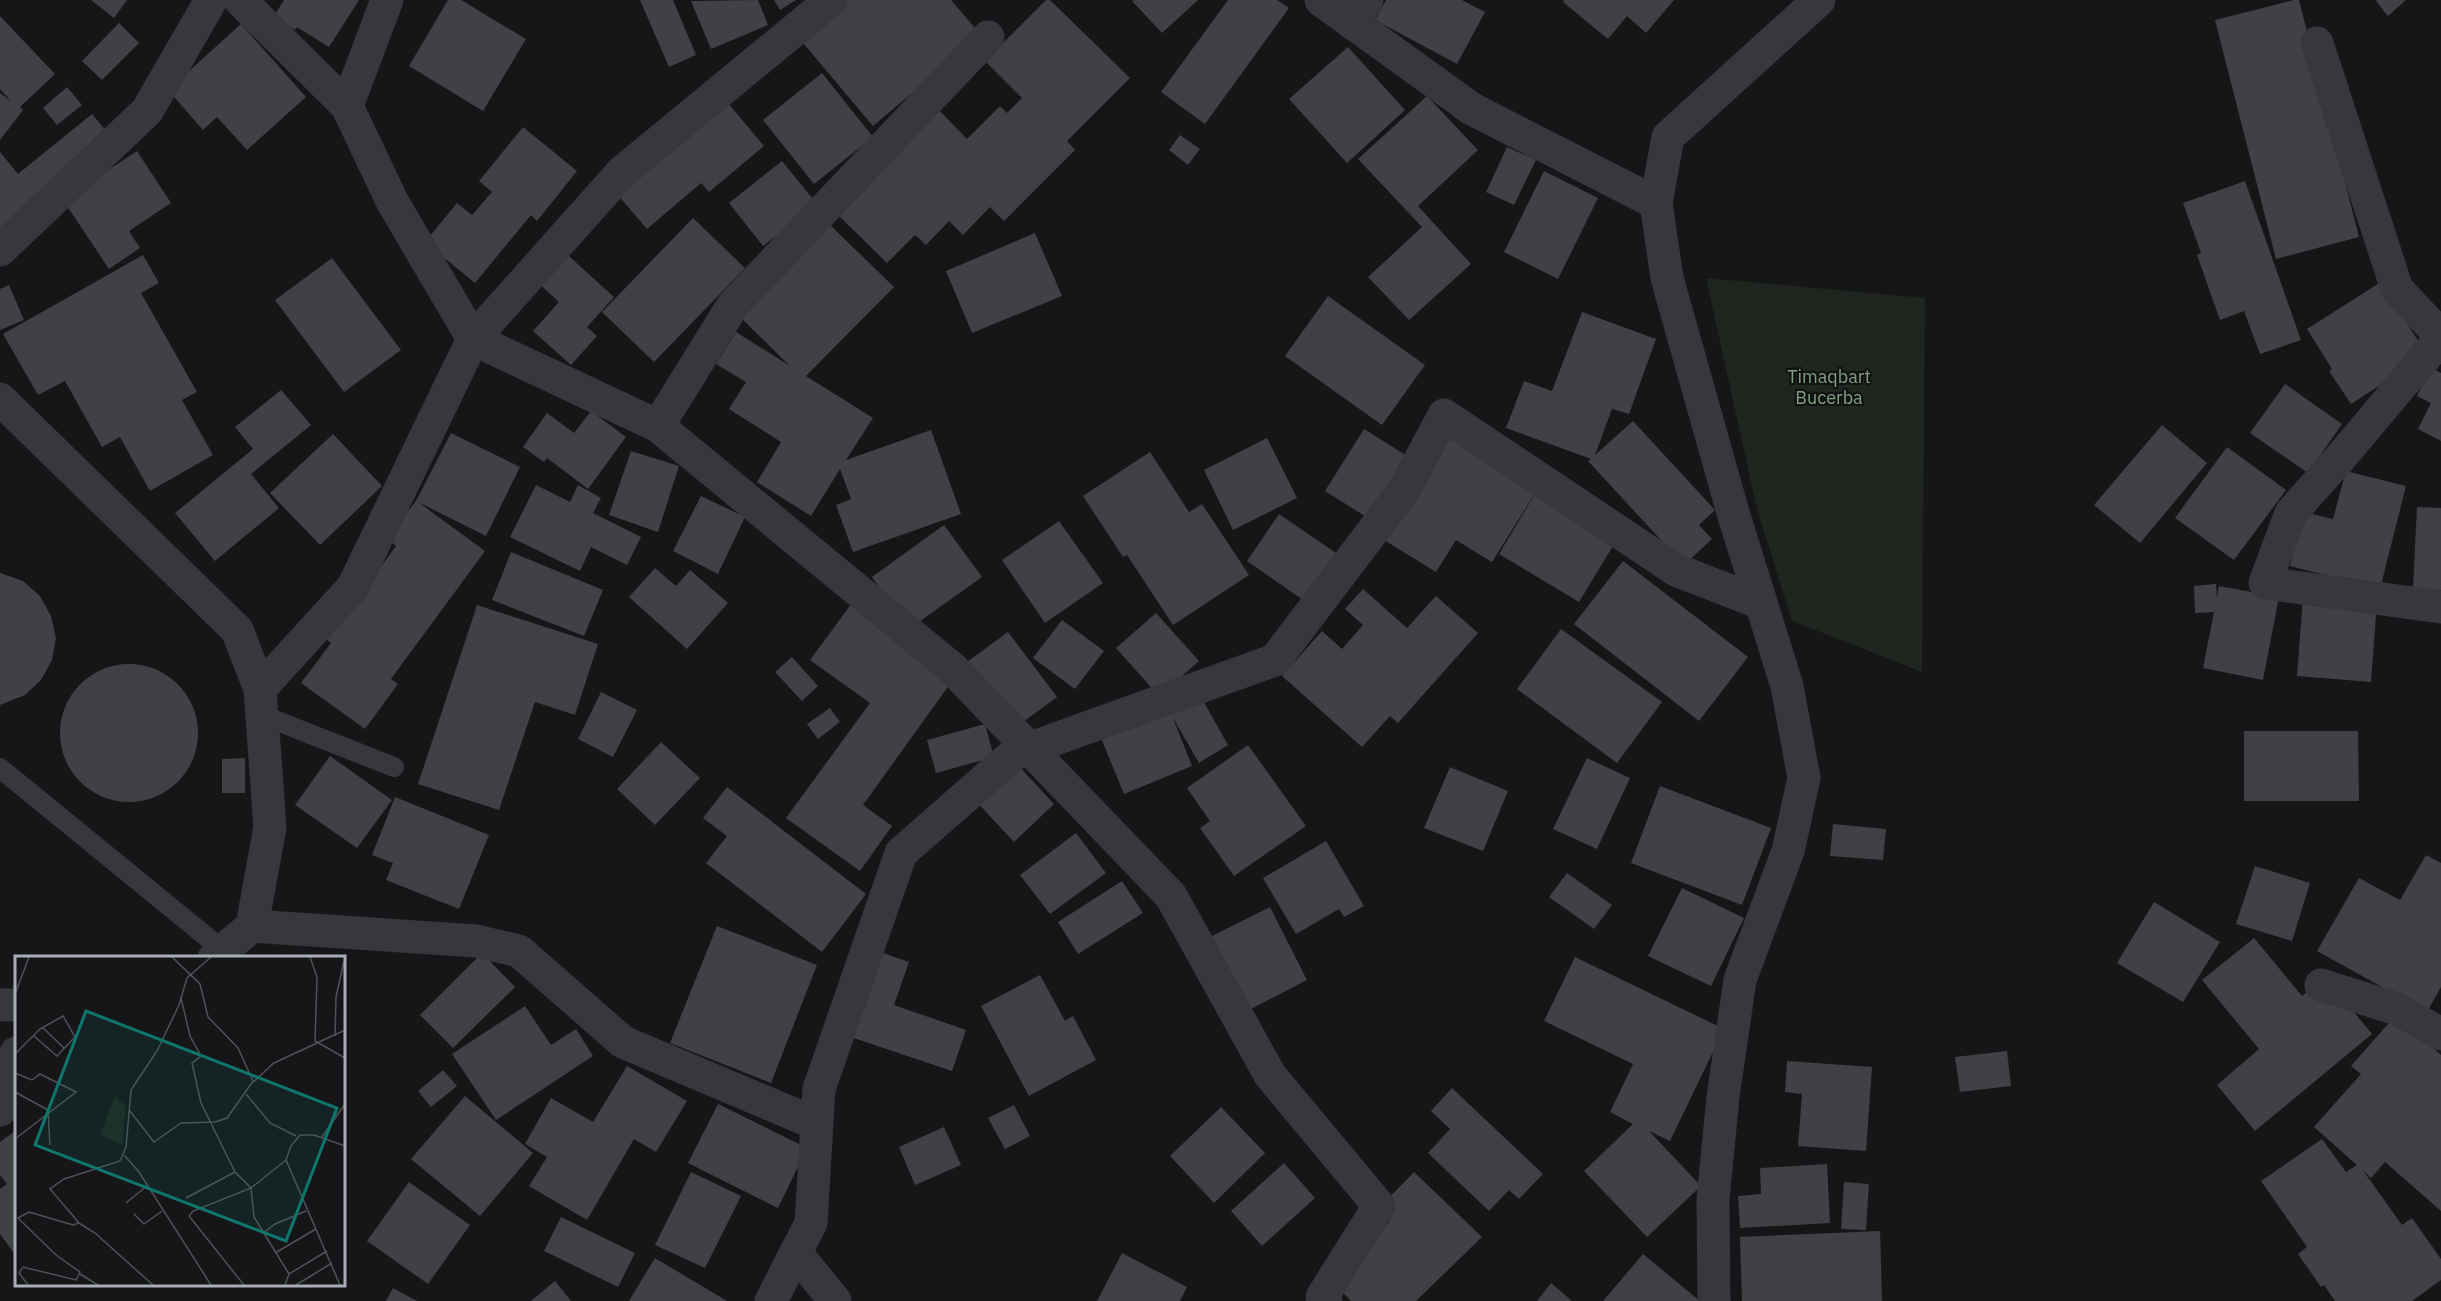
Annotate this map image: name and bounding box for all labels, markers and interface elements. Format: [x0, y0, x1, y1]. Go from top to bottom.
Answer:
park label: Timaqbart Bucerba [1787, 365, 1871, 409]
inset map [15, 956, 345, 1286]

